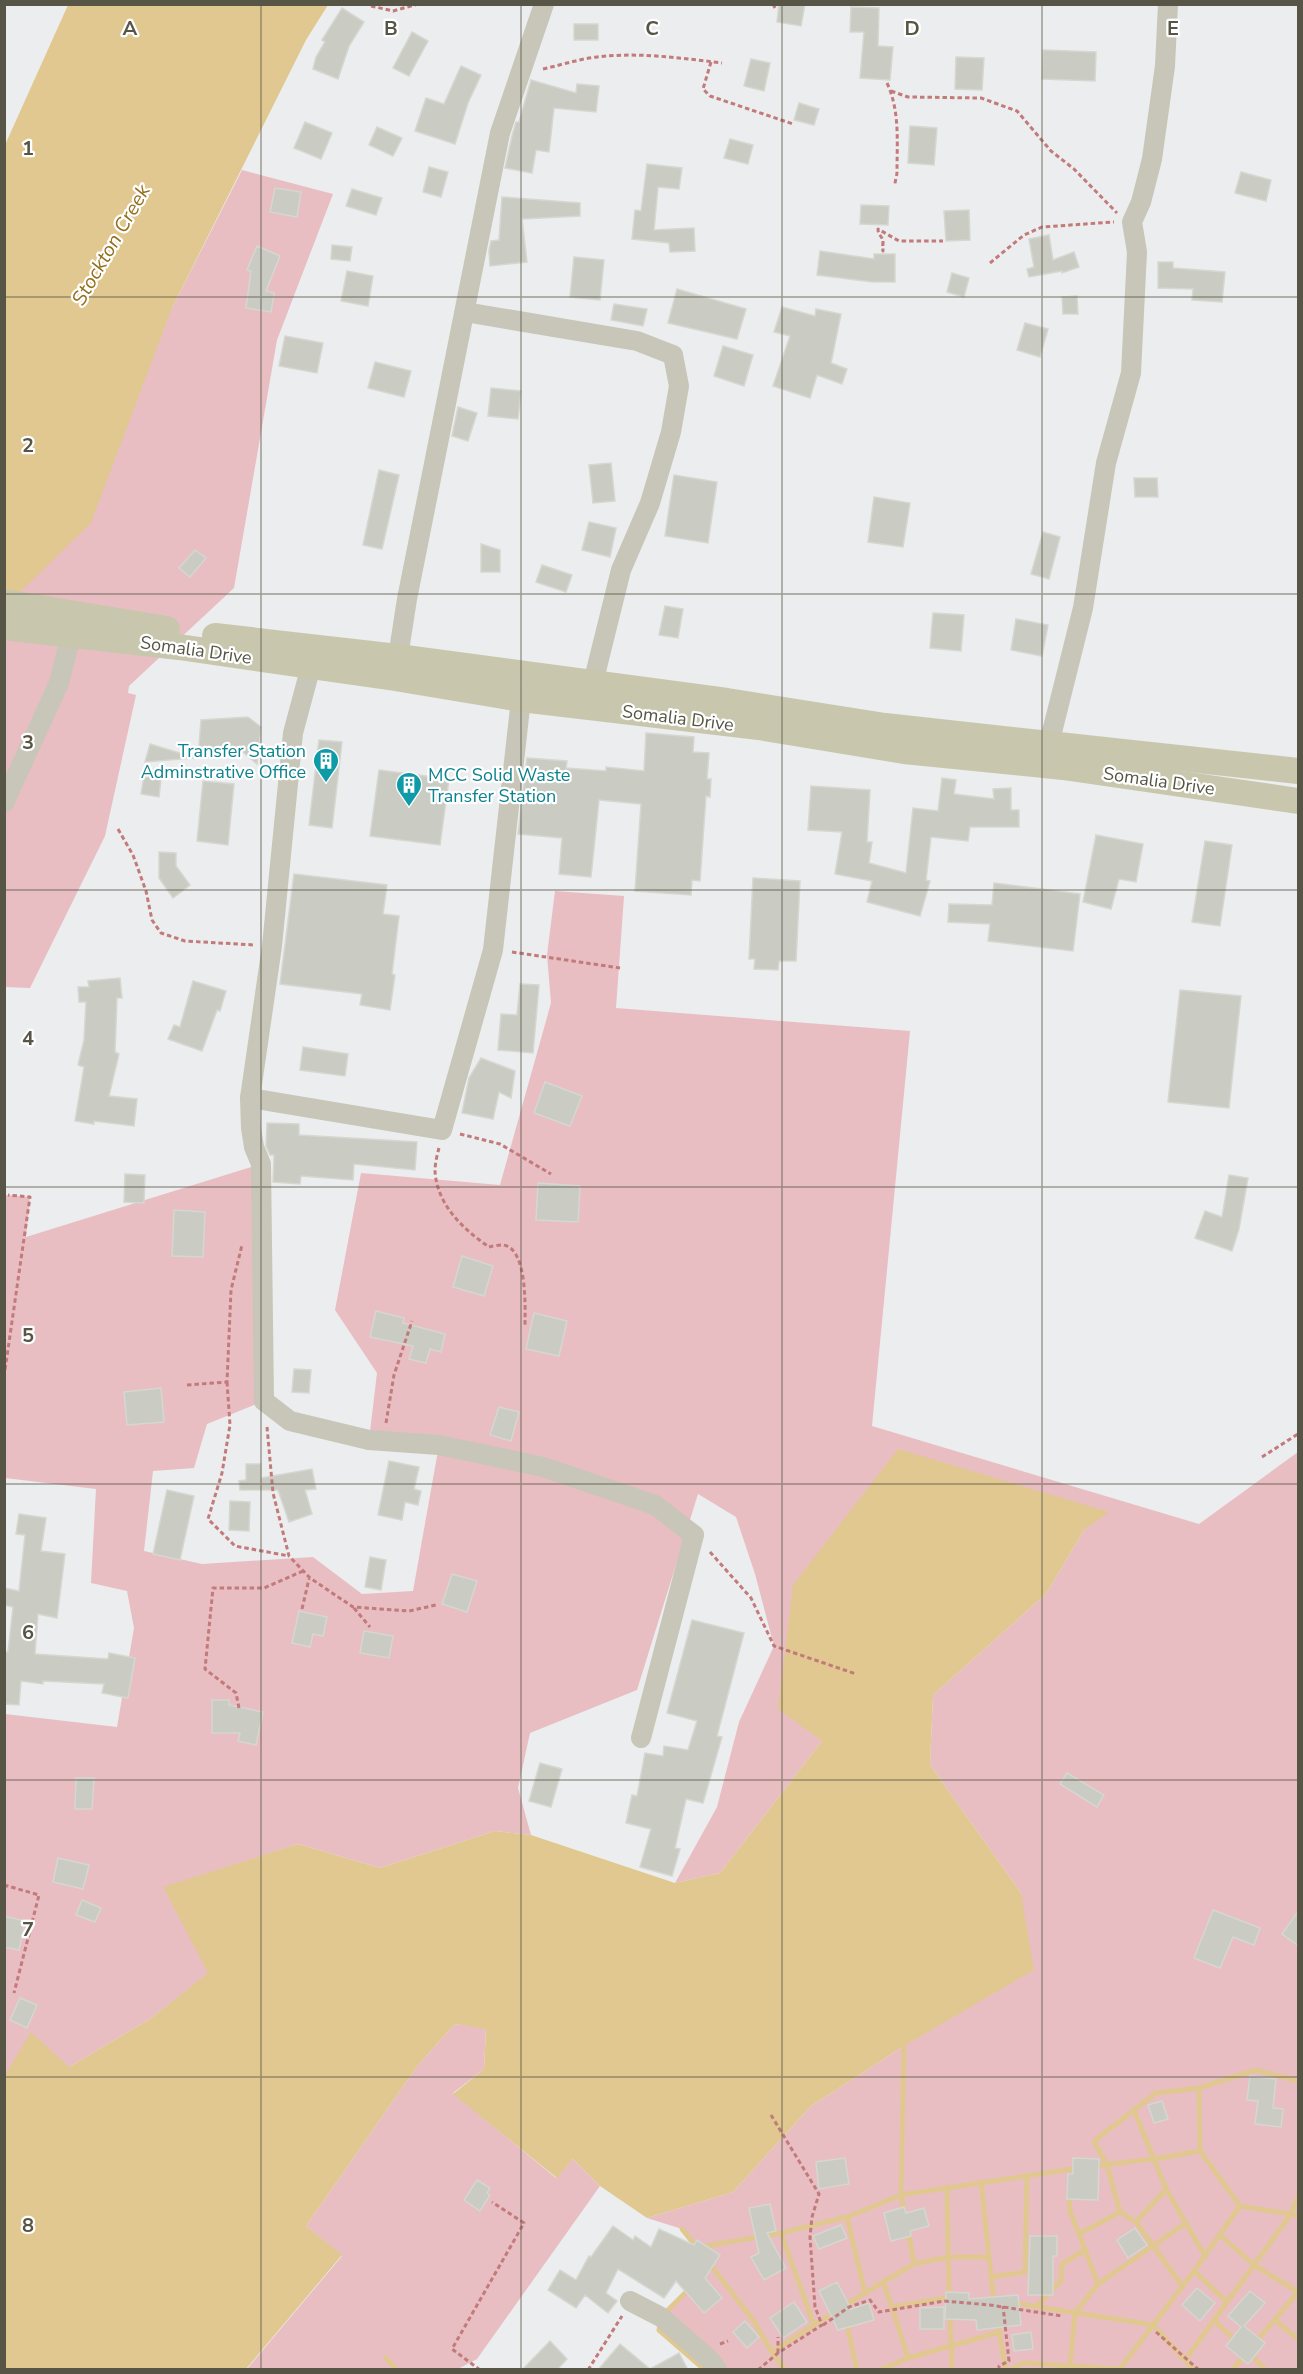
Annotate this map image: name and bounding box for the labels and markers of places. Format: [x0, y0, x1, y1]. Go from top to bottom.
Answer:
place label: Transfer Station Adminstrative Office [141, 739, 306, 784]
building icon: Transfer Station Adminstrative Office [311, 746, 341, 784]
place label: MCC Solid Waste Transfer Station [428, 763, 570, 808]
building icon: MCC Solid Waste Transfer Station [394, 770, 424, 808]

